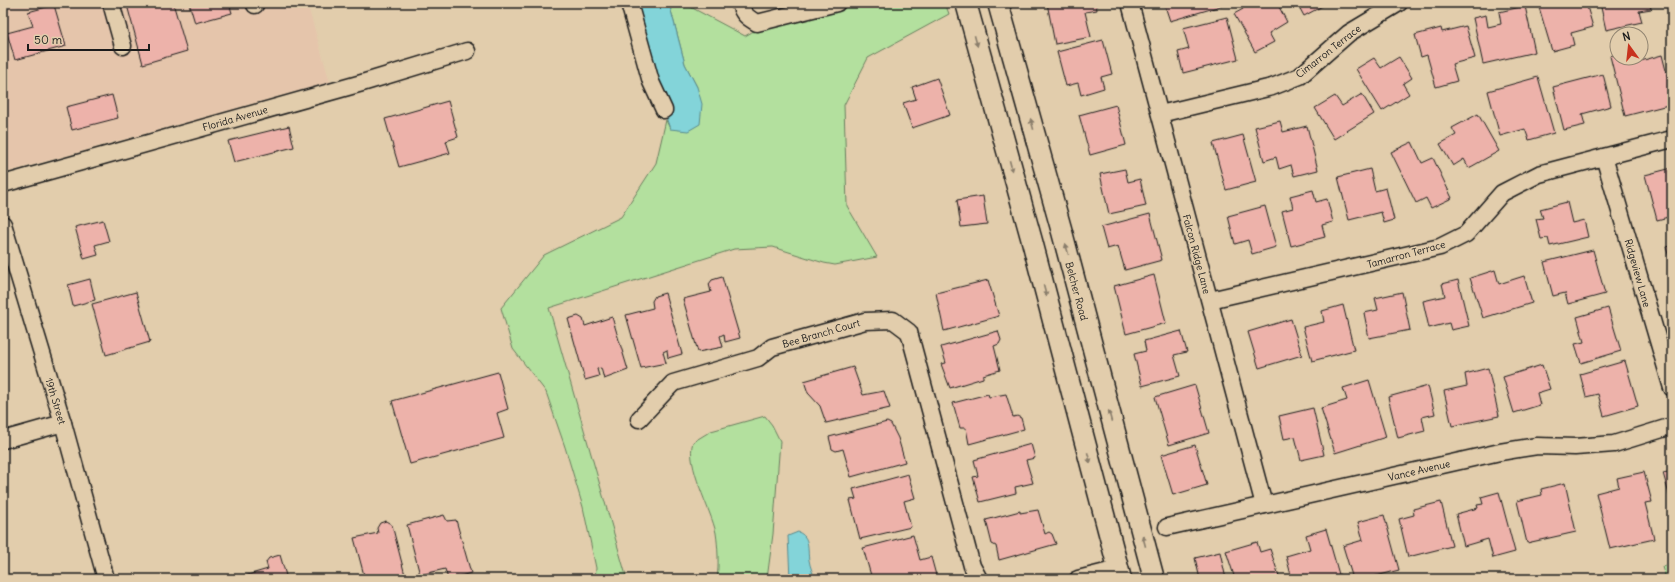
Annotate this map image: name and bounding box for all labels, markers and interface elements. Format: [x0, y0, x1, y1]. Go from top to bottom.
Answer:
street label: Cimarron Terrace [1293, 22, 1363, 81]
scale bar [28, 26, 149, 52]
north arrow [1609, 26, 1649, 66]
text: N [1621, 29, 1632, 44]
text: 50 m [34, 32, 63, 47]
one-way arrow [973, 35, 979, 47]
street label: Florida Avenue [201, 103, 269, 134]
one-way arrow [1029, 118, 1035, 130]
one-way arrow [1008, 160, 1014, 172]
street label: Falcon Ridge Lane [1180, 213, 1213, 295]
street label: Ridgeview Lane [1622, 237, 1653, 309]
street label: Tamarron Terrace [1366, 238, 1447, 271]
one-way arrow [1063, 243, 1069, 256]
street label: Belcher Road [1062, 260, 1091, 322]
one-way arrow [1042, 286, 1048, 298]
street label: Bee Branch Court [781, 316, 862, 351]
street label: 19th Street [42, 376, 69, 427]
one-way arrow [1107, 409, 1113, 422]
one-way arrow [1086, 452, 1092, 464]
street label: Vance Avenue [1387, 457, 1452, 484]
one-way arrow [1140, 535, 1146, 548]

